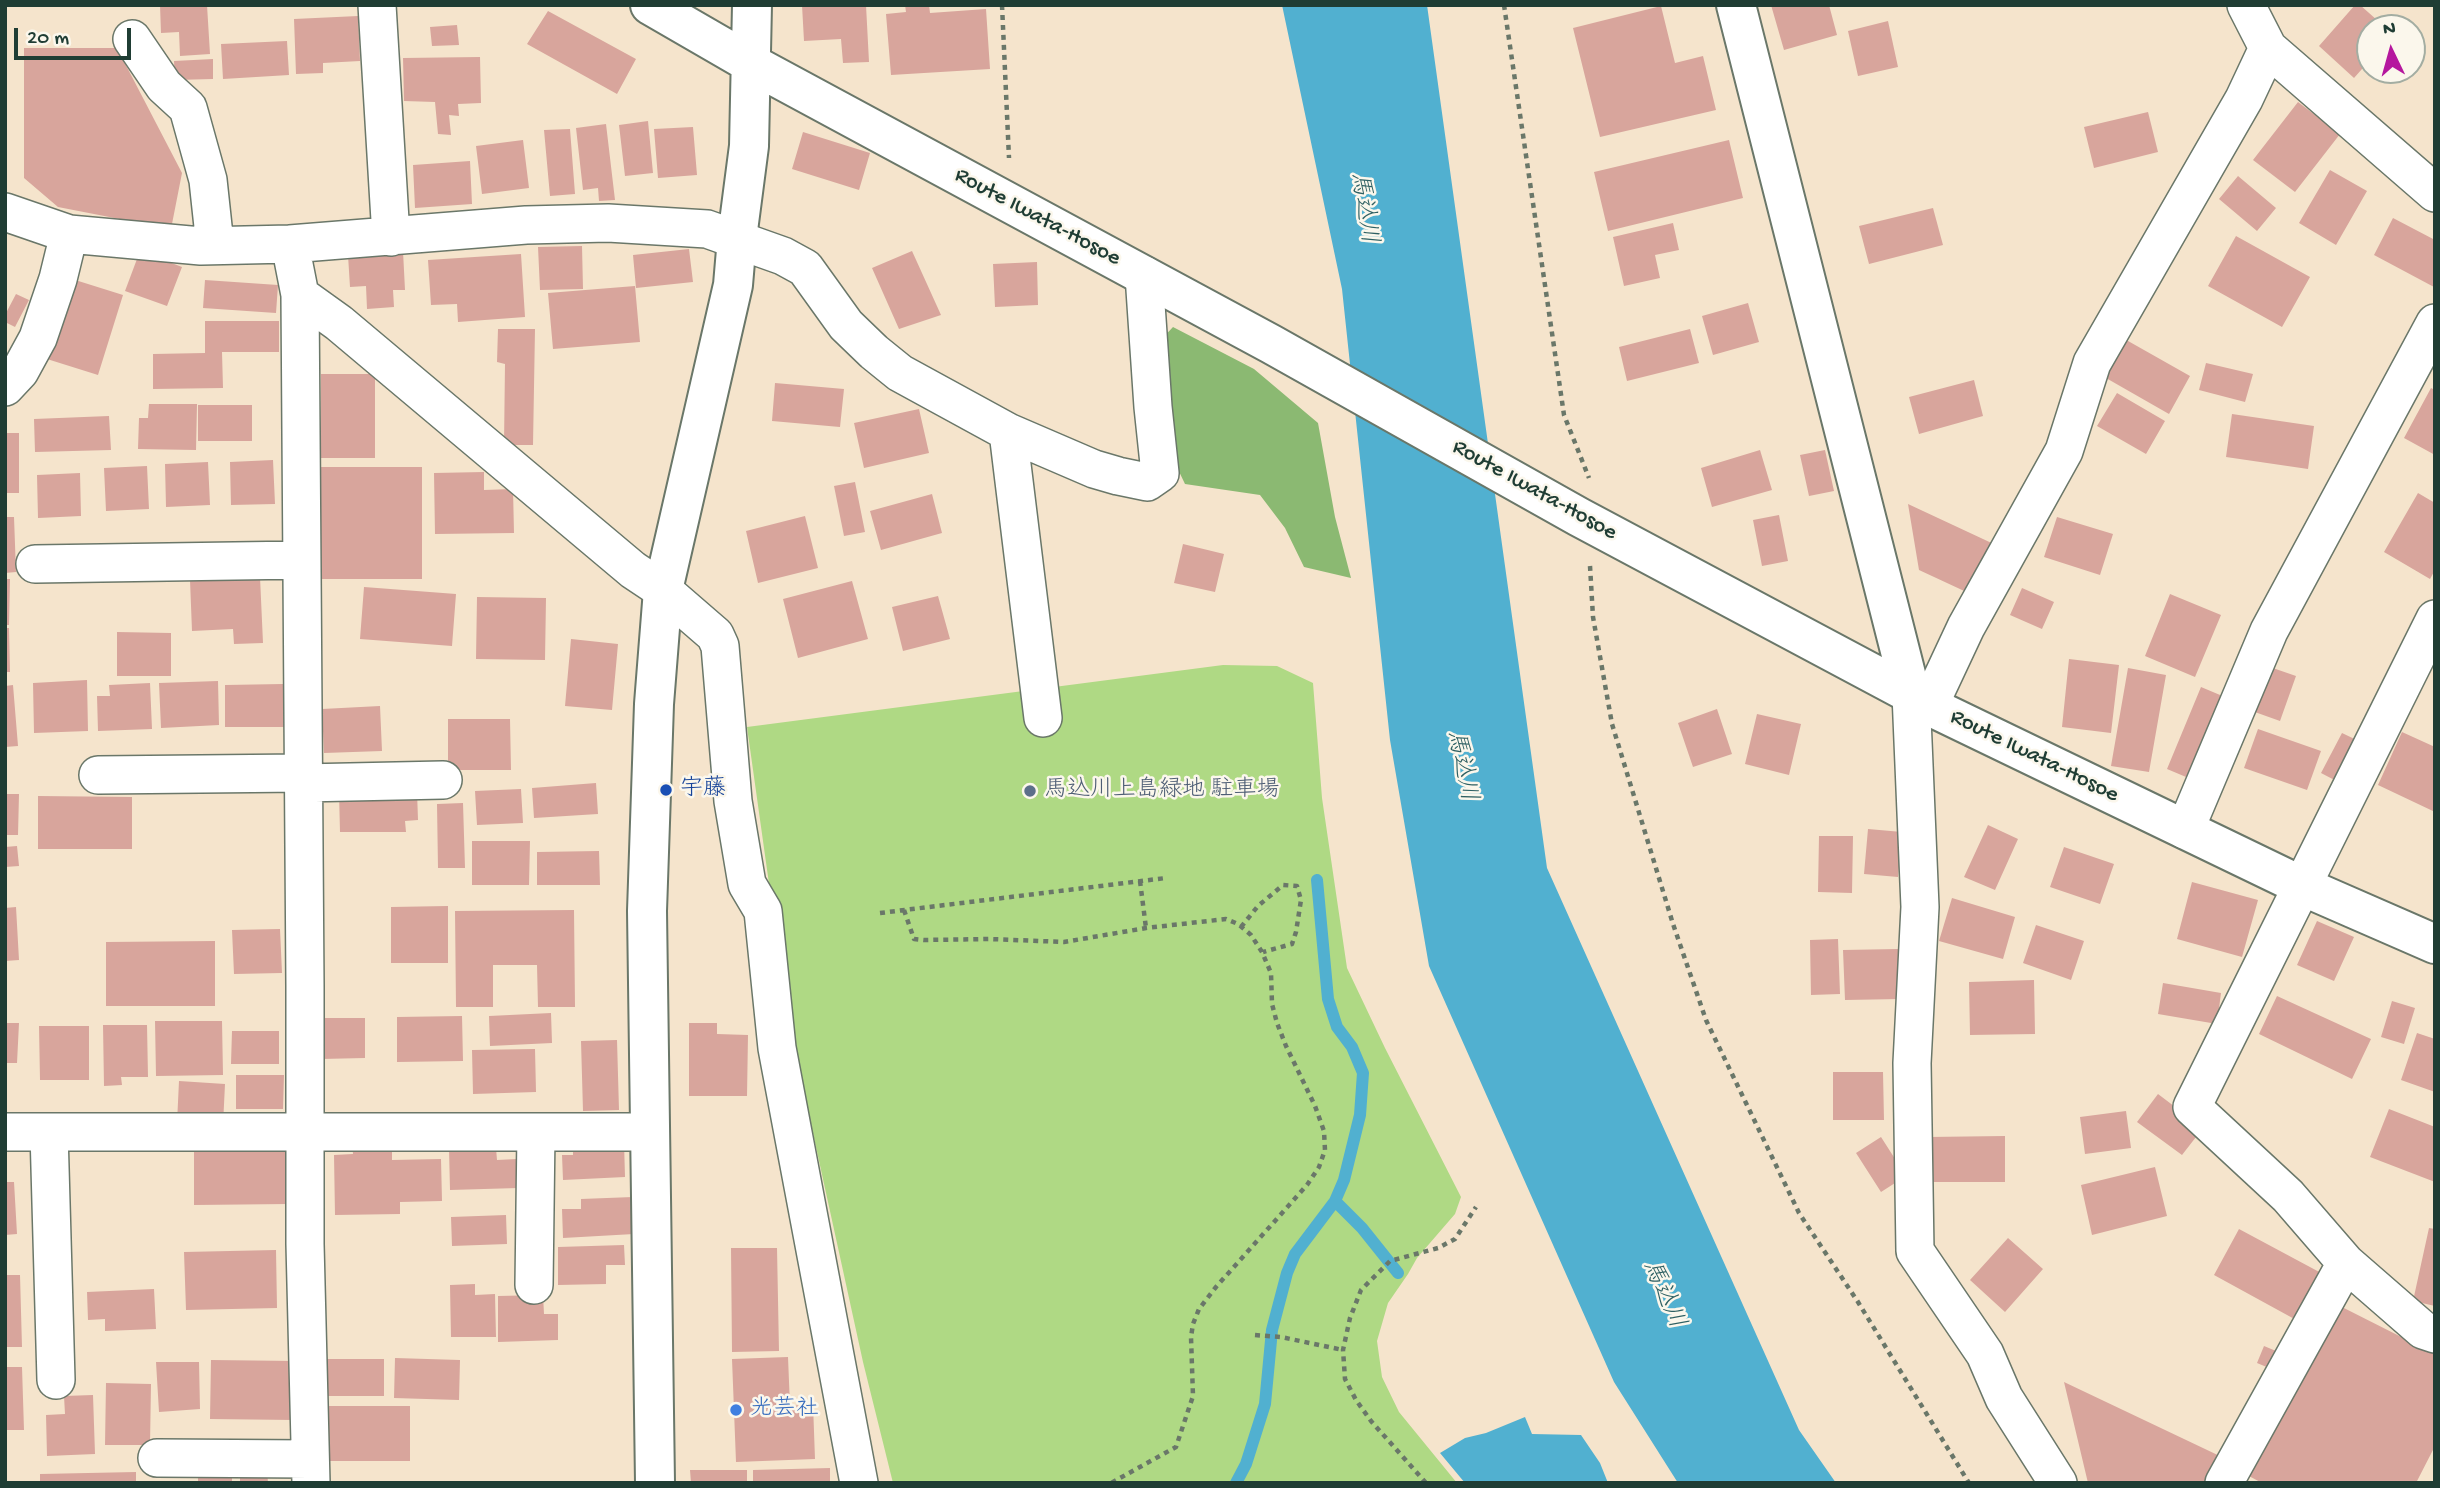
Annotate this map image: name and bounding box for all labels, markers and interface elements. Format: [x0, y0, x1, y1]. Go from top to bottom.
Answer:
scale bar [18, 14, 135, 58]
north arrow [2356, 14, 2426, 84]
text: N [2382, 18, 2396, 42]
text: 20 m [27, 27, 69, 52]
street label: Route Iwata-Hosoe [949, 163, 1125, 273]
water label: 馬込川 [1342, 170, 1382, 246]
street label: Route Iwata-Hosoe [1447, 434, 1621, 548]
street label: Route Iwata-Hosoe [1945, 704, 2123, 810]
water label: 馬込川 [1438, 728, 1482, 804]
place label: 宇藤 [680, 776, 726, 804]
place label: 馬込川上島緑地 駐車場 [1044, 777, 1279, 805]
marker: 宇藤 [658, 782, 674, 798]
marker: 馬込川上島緑地 駐車場 [1022, 783, 1038, 799]
water label: 馬込川 [1634, 1256, 1690, 1334]
place label: 光芸社 [750, 1396, 819, 1424]
marker: 光芸社 [728, 1402, 744, 1418]

